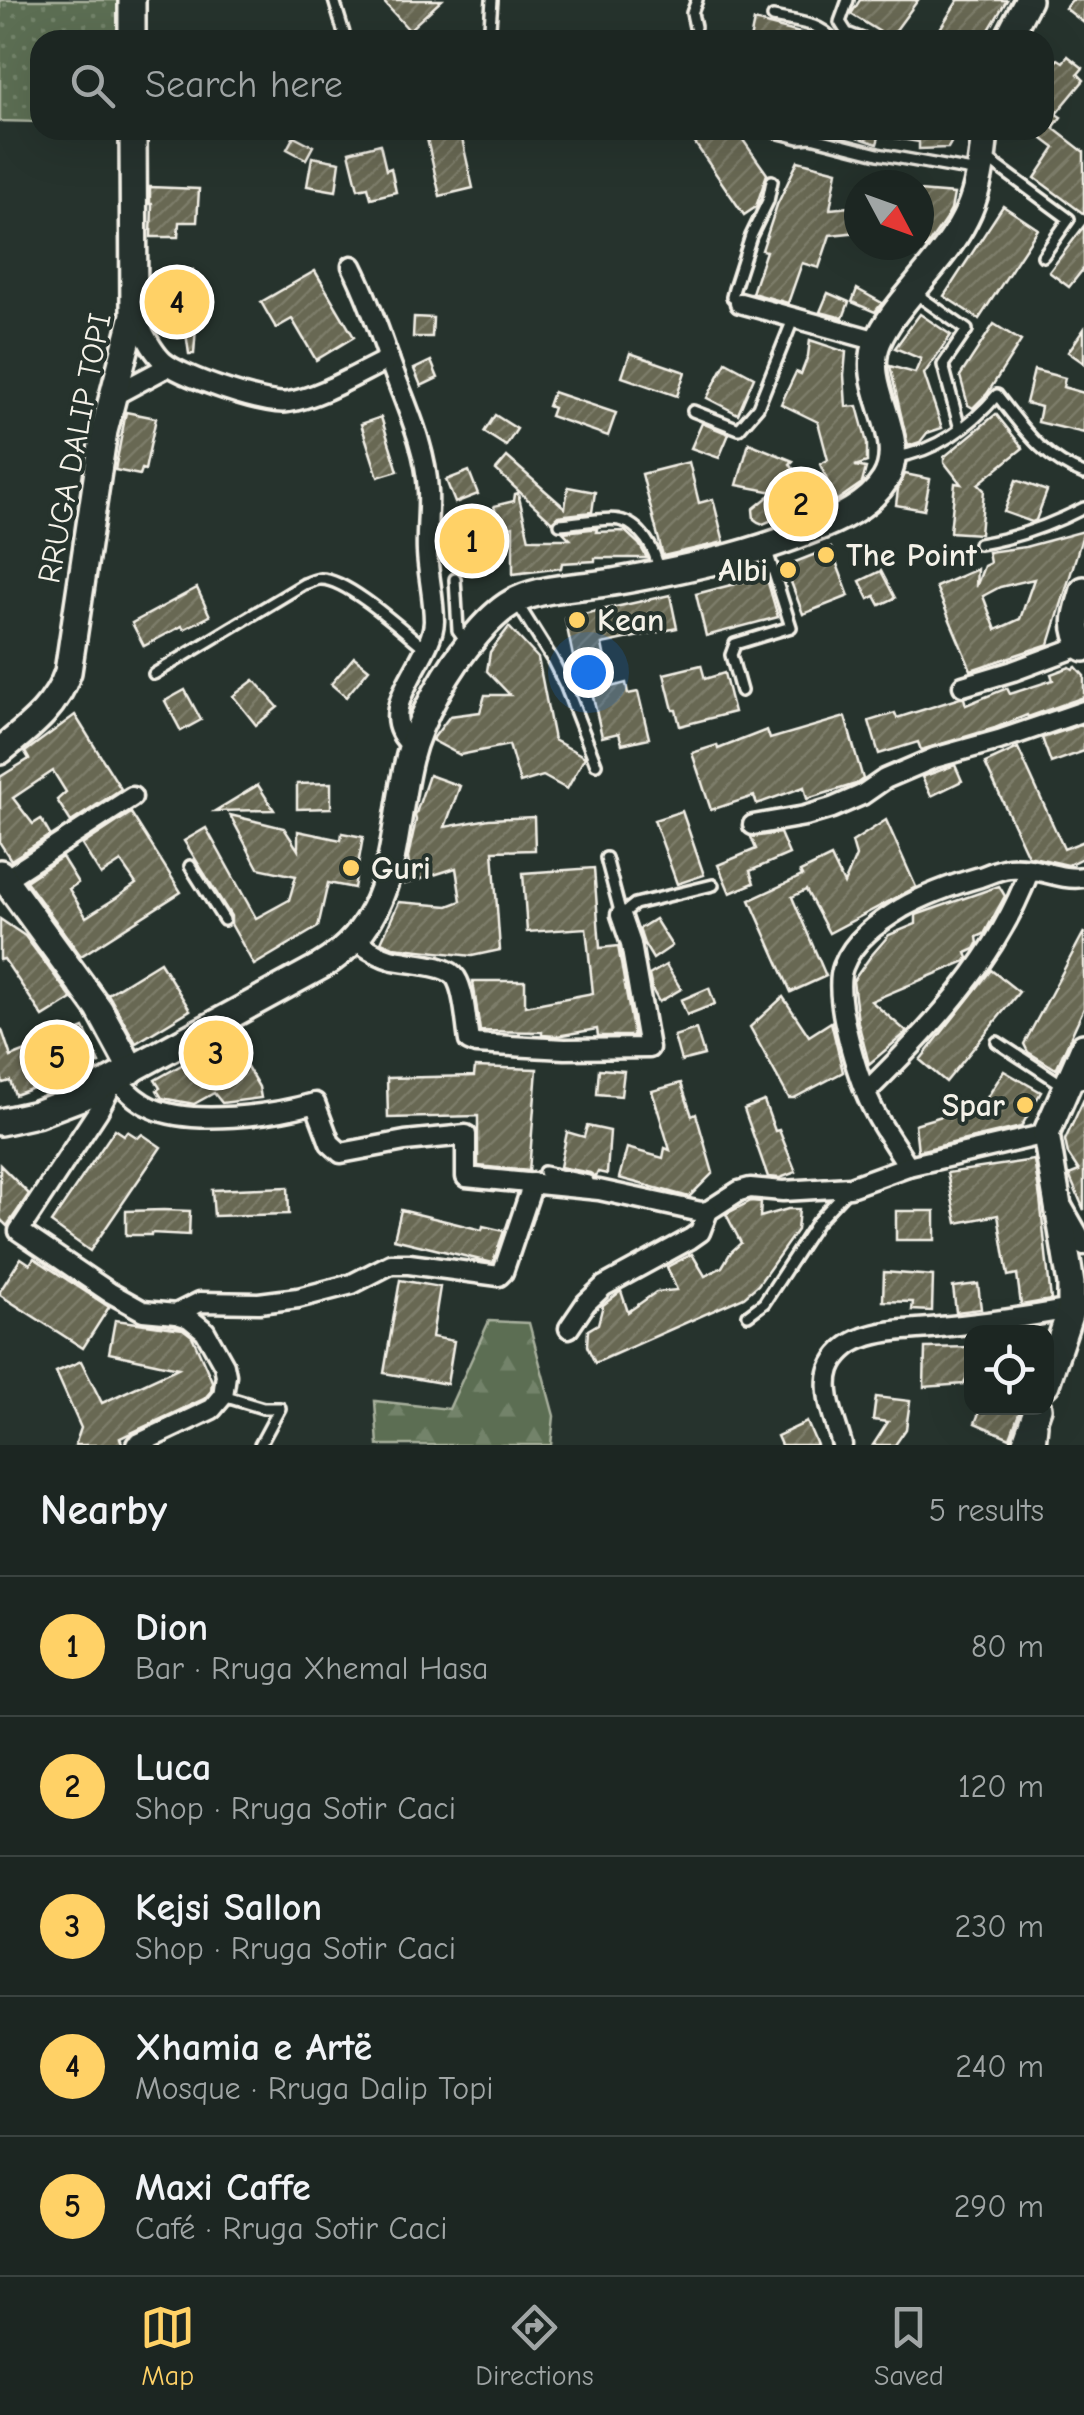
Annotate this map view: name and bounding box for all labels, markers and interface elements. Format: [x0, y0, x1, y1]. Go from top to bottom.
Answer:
search box [30, 30, 1054, 140]
icon: search [65, 58, 120, 113]
text: Search here [145, 63, 343, 107]
north arrow [844, 170, 934, 260]
pin: 4 [144, 264, 210, 340]
street label: RRUGA DALIP TOPI [30, 310, 119, 586]
pin: 2 [768, 466, 834, 542]
pin: 1 [440, 504, 504, 578]
place label: The Point [846, 537, 977, 574]
marker: The Point [815, 544, 837, 566]
place label: Albi [718, 552, 768, 589]
marker: Albi [777, 559, 799, 581]
place label: Kean [597, 602, 664, 639]
marker: Kean [566, 609, 588, 631]
your location [563, 647, 614, 698]
place label: Guri [371, 850, 431, 887]
marker: Guri [340, 857, 362, 879]
pin: 3 [184, 1016, 248, 1090]
pin: 5 [24, 1020, 90, 1094]
place label: Spar [942, 1087, 1005, 1124]
marker: Spar [1014, 1094, 1036, 1116]
map controls [964, 1325, 1054, 1415]
button: locate [964, 1325, 1054, 1415]
text: Nearby [40, 1486, 167, 1535]
text: 5 results [929, 1492, 1044, 1529]
text: Dion [135, 1606, 208, 1650]
text: 1 [66, 1628, 79, 1665]
text: 80 m [971, 1628, 1044, 1665]
text: Bar · Rruga Xhemal Hasa [135, 1650, 489, 1687]
text: Luca [135, 1746, 211, 1790]
text: 2 [65, 1768, 80, 1805]
text: 120 m [958, 1768, 1044, 1805]
text: Shop · Rruga Sotir Caci [135, 1790, 456, 1827]
text: Kejsi Sallon [135, 1886, 322, 1930]
text: 3 [65, 1908, 80, 1945]
text: 230 m [954, 1908, 1044, 1945]
text: Shop · Rruga Sotir Caci [135, 1930, 456, 1967]
text: Xhamia e Artë [135, 2026, 372, 2070]
text: 4 [65, 2048, 80, 2085]
text: 240 m [955, 2048, 1044, 2085]
text: Mosque · Rruga Dalip Topi [135, 2070, 493, 2107]
text: Maxi Caffe [135, 2166, 311, 2210]
text: 5 [64, 2188, 81, 2225]
text: 290 m [954, 2188, 1044, 2225]
text: Café · Rruga Sotir Caci [135, 2210, 447, 2247]
tab: Map [140, 2300, 195, 2392]
tab: Directions [475, 2300, 594, 2392]
tab: Saved [874, 2300, 944, 2392]

